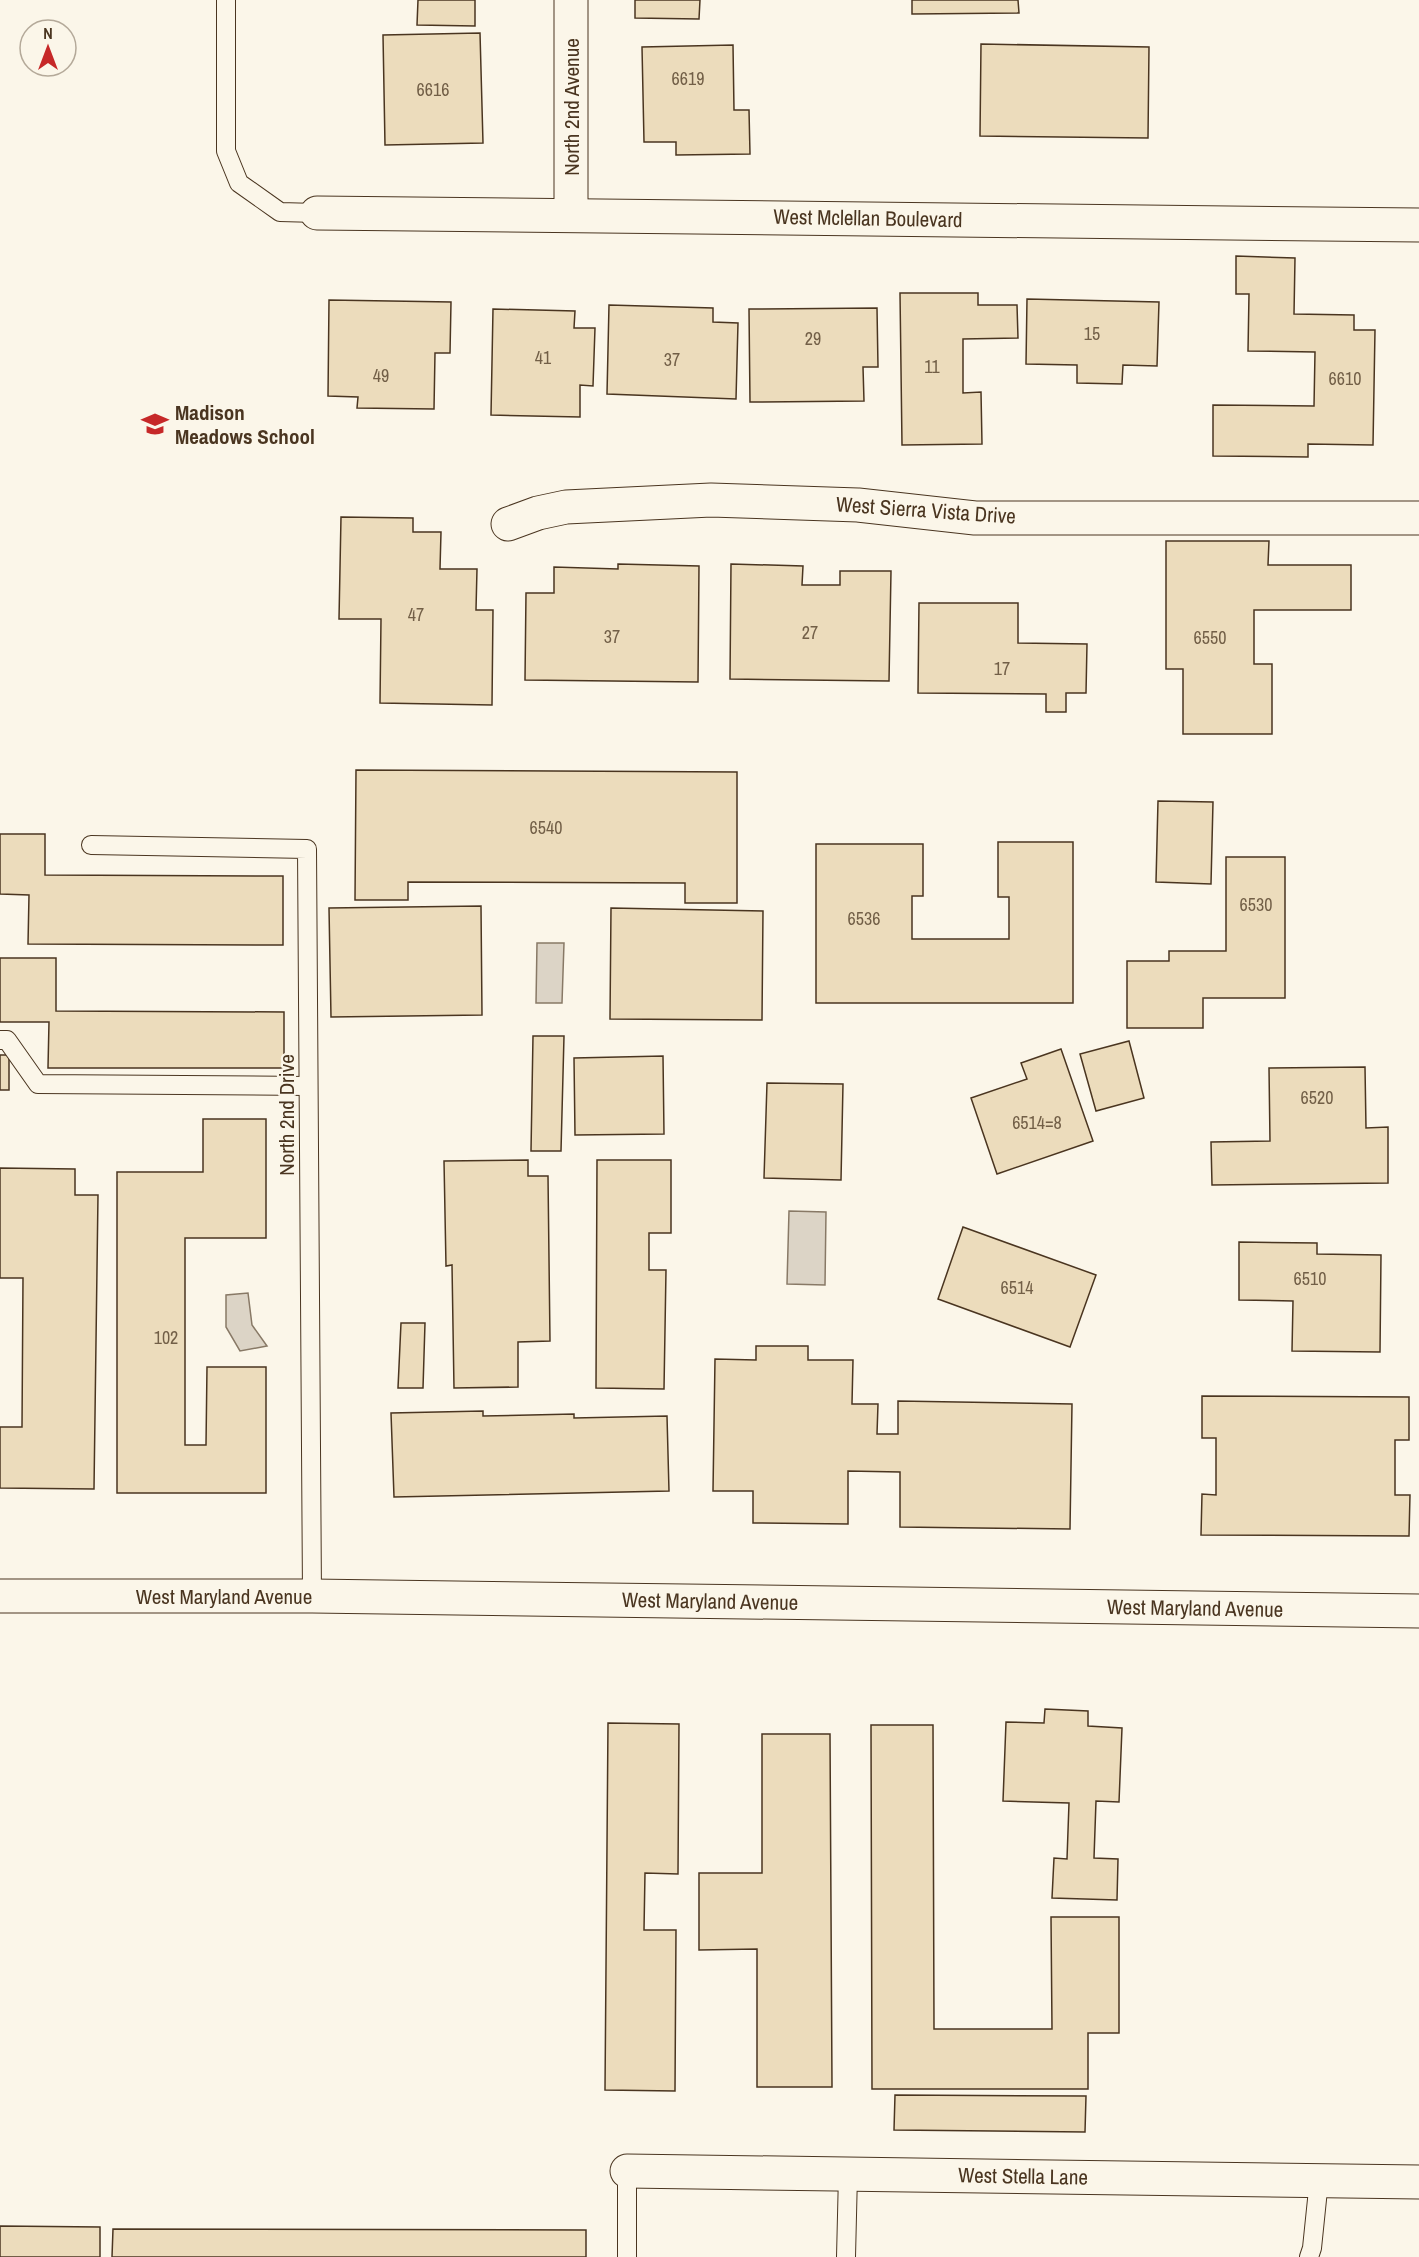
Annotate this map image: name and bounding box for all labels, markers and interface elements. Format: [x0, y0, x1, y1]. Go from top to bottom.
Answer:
north arrow [18, 18, 78, 78]
text: N [43, 22, 53, 44]
street label: North 2nd Avenue [557, 38, 586, 176]
house number: 6619 [672, 66, 704, 91]
house number: 6616 [417, 77, 449, 102]
street label: West Mclellan Boulevard [773, 202, 963, 234]
house number: 15 [1084, 321, 1100, 346]
house number: 29 [805, 326, 821, 351]
house number: 41 [535, 345, 552, 370]
house number: 37 [664, 347, 680, 372]
house number: 11 [924, 354, 940, 379]
house number: 49 [373, 363, 389, 388]
house number: 6610 [1329, 366, 1361, 391]
place label: Madison Meadows School [175, 398, 315, 451]
school or university icon: Madison Meadows School [140, 409, 170, 439]
street label: West Sierra Vista Drive [835, 489, 1017, 531]
house number: 47 [408, 602, 424, 627]
house number: 27 [802, 620, 818, 645]
house number: 37 [604, 624, 620, 649]
house number: 6550 [1194, 625, 1226, 650]
house number: 17 [994, 656, 1010, 681]
house number: 6540 [530, 815, 562, 840]
house number: 6530 [1240, 892, 1272, 917]
house number: 6536 [848, 906, 880, 931]
street label: North 2nd Drive [272, 1054, 301, 1176]
house number: 6520 [1301, 1085, 1333, 1110]
house number: 6514=8 [1012, 1110, 1062, 1135]
house number: 6510 [1294, 1266, 1326, 1291]
house number: 6514 [1001, 1275, 1033, 1300]
house number: 102 [154, 1325, 178, 1350]
street label: West Maryland Avenue [136, 1582, 312, 1611]
street label: West Maryland Avenue [622, 1585, 798, 1617]
street label: West Maryland Avenue [1107, 1592, 1283, 1624]
street label: West Stella Lane [958, 2160, 1088, 2192]

